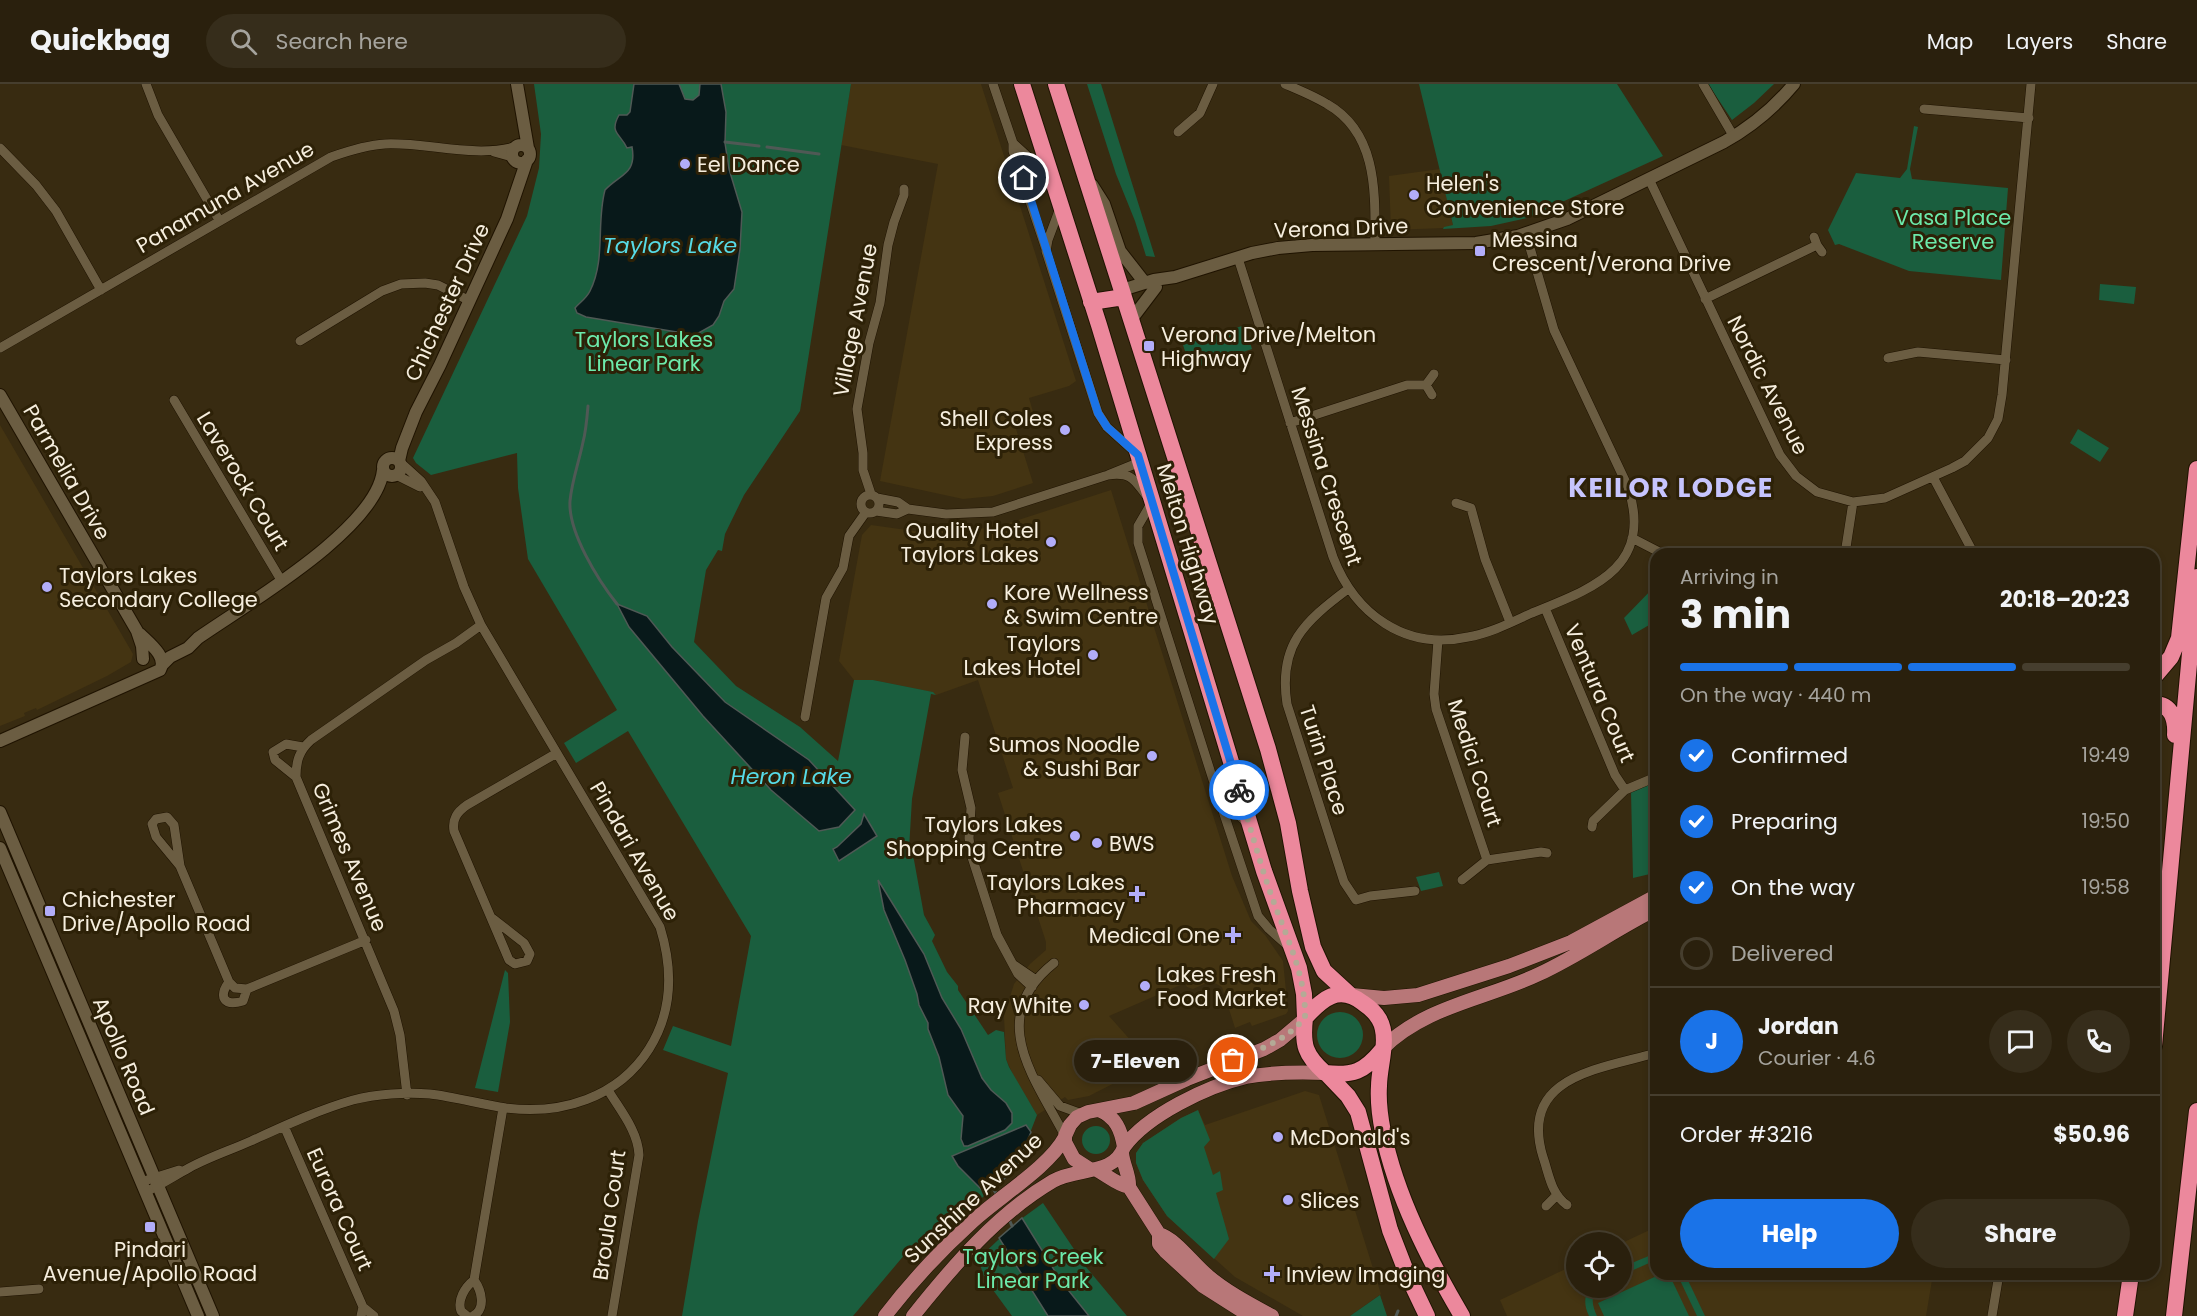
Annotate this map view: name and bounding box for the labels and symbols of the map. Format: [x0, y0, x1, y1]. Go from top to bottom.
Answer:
street label: Panamuna Avenue [131, 134, 319, 260]
place label: Eel Dance [697, 150, 800, 179]
pin [998, 152, 1049, 203]
marker: Eel Dance [678, 157, 692, 171]
place label: Helen's Convenience Store [1426, 169, 1625, 222]
marker: Helen's Convenience Store [1407, 188, 1421, 202]
park label: Vasa Place Reserve [1895, 203, 2011, 256]
street label: Verona Drive [1273, 211, 1409, 245]
street label: Chichester Drive [398, 218, 496, 386]
place label: Messina Crescent/Verona Drive [1492, 225, 1731, 278]
water label: Taylors Lake [603, 230, 737, 261]
street label: Village Avenue [826, 241, 884, 399]
marker: Messina Crescent/Verona Drive [1473, 244, 1487, 258]
street label: Nordic Avenue [1720, 310, 1816, 460]
place label: Verona Drive/Melton Highway [1161, 320, 1376, 373]
park label: Taylors Lakes Linear Park [575, 325, 713, 378]
marker: Verona Drive/Melton Highway [1142, 339, 1156, 353]
street label: Messina Crescent [1284, 383, 1370, 569]
street label: Parmelia Drive [17, 399, 117, 545]
place label: Shell Coles Express [939, 404, 1053, 457]
street label: Laverock Court [190, 406, 296, 556]
marker: Shell Coles Express [1058, 423, 1072, 437]
street label: Melton Highway [1150, 460, 1226, 628]
district label: KEILOR LODGE [1568, 469, 1774, 506]
place label: Quality Hotel Taylors Lakes [901, 516, 1039, 569]
marker: Quality Hotel Taylors Lakes [1044, 535, 1058, 549]
place label: Taylors Lakes Secondary College [59, 561, 258, 614]
place label: Kore Wellness & Swim Centre [1004, 578, 1158, 631]
marker: Taylors Lakes Secondary College [40, 580, 54, 594]
marker: Kore Wellness & Swim Centre [985, 597, 999, 611]
street label: Ventura Court [1558, 619, 1642, 767]
place label: Taylors Lakes Hotel [964, 629, 1081, 682]
marker: Taylors Lakes Hotel [1086, 648, 1100, 662]
street label: Medici Court [1441, 695, 1509, 831]
street label: Turin Place [1293, 701, 1355, 819]
place label: Sumos Noodle & Sushi Bar [989, 730, 1140, 783]
marker: Sumos Noodle & Sushi Bar [1145, 749, 1159, 763]
courier [1209, 760, 1269, 820]
water label: Heron Lake [730, 761, 852, 792]
street label: Pindari Avenue [583, 776, 687, 926]
street label: Grimes Avenue [306, 778, 394, 936]
place label: Taylors Lakes Shopping Centre [886, 810, 1063, 863]
marker: Taylors Lakes Shopping Centre [1068, 829, 1082, 843]
place label: BWS [1109, 829, 1155, 858]
marker: BWS [1090, 836, 1104, 850]
place label: Taylors Lakes Pharmacy [987, 868, 1125, 921]
place label: Chichester Drive/Apollo Road [62, 885, 250, 938]
marker: Taylors Lakes Pharmacy [1130, 887, 1144, 901]
marker: Chichester Drive/Apollo Road [43, 904, 57, 918]
place label: Medical One [1089, 921, 1220, 950]
marker: Medical One [1224, 926, 1242, 944]
place label: Lakes Fresh Food Market [1157, 960, 1286, 1013]
marker: Lakes Fresh Food Market [1138, 979, 1152, 993]
place label: Ray White [968, 991, 1072, 1020]
street label: Apollo Road [86, 992, 162, 1120]
marker: Ray White [1077, 998, 1091, 1012]
pin [1207, 1034, 1258, 1085]
callout: 7-Eleven [1074, 1039, 1197, 1081]
place label: McDonald's [1290, 1123, 1410, 1152]
street label: Sunshine Avenue [897, 1126, 1049, 1270]
marker: McDonald's [1271, 1130, 1285, 1144]
street label: Eurora Court [300, 1143, 380, 1275]
street label: Broula Court [586, 1148, 632, 1282]
place label: Slices [1300, 1186, 1359, 1215]
marker: Slices [1281, 1193, 1295, 1207]
marker: Pindari Avenue/Apollo Road [143, 1220, 157, 1234]
place label: Pindari Avenue/Apollo Road [43, 1235, 257, 1288]
park label: Taylors Creek Linear Park [962, 1242, 1104, 1295]
place label: Inview Imaging [1286, 1260, 1445, 1289]
marker: Inview Imaging [1263, 1265, 1281, 1283]

